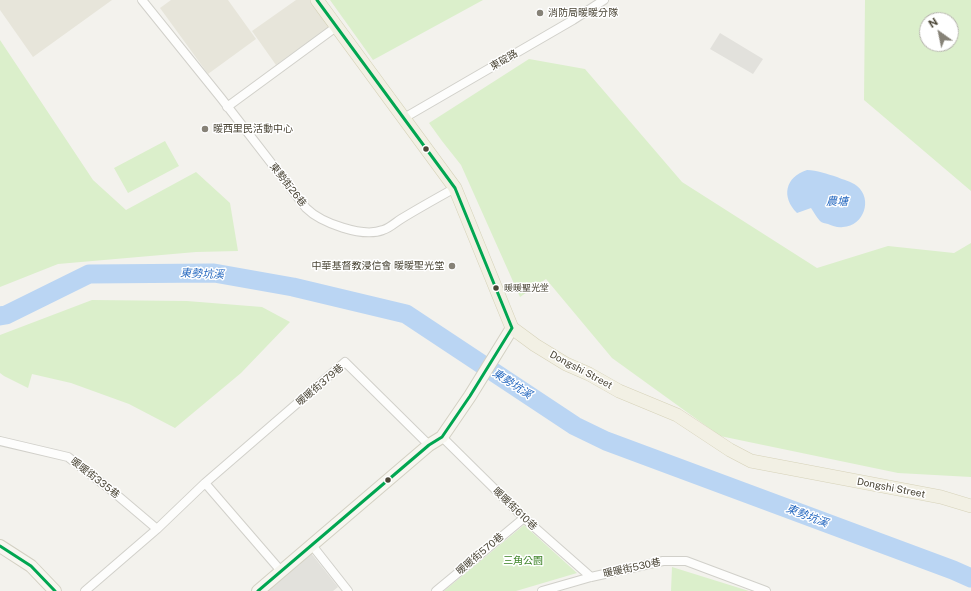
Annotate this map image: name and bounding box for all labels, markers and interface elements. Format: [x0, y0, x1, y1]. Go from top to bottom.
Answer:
place label: 消防局暖暖分隊 [548, 7, 618, 19]
marker: 消防局暖暖分隊 [535, 8, 545, 18]
north arrow [919, 12, 959, 52]
text: N [926, 15, 940, 30]
street label: 東碇路 [488, 47, 520, 73]
place label: 暖西里民活動中心 [213, 123, 293, 135]
marker: 暖西里民活動中心 [200, 124, 210, 134]
unlabelled marker [421, 144, 431, 154]
street label: 東勢街26巷 [267, 161, 309, 209]
water label: 農塘 [826, 195, 848, 209]
place label: 中華基督教浸信會 暖暖聖光堂 [312, 260, 444, 272]
marker: 中華基督教浸信會 暖暖聖光堂 [447, 261, 457, 271]
water label: 東勢坑溪 [180, 267, 224, 281]
marker: 暖暖聖光堂 [491, 283, 501, 293]
place label: 暖暖聖光堂 [504, 283, 549, 293]
street label: Dongshi Street [548, 348, 614, 392]
street label: 暖暖街379巷 [294, 362, 346, 408]
water label: 東勢坑溪 [490, 366, 534, 402]
street label: 暖暖街335巷 [68, 455, 122, 501]
unlabelled marker [383, 475, 393, 485]
street label: Dongshi Street [856, 475, 926, 501]
street label: 暖暖街610巷 [491, 485, 539, 533]
water label: 東勢坑溪 [784, 502, 830, 530]
street label: 暖暖街570巷 [454, 531, 506, 577]
park label: 三角公園 [503, 555, 543, 567]
street label: 暖暖街530巷 [602, 556, 662, 580]

